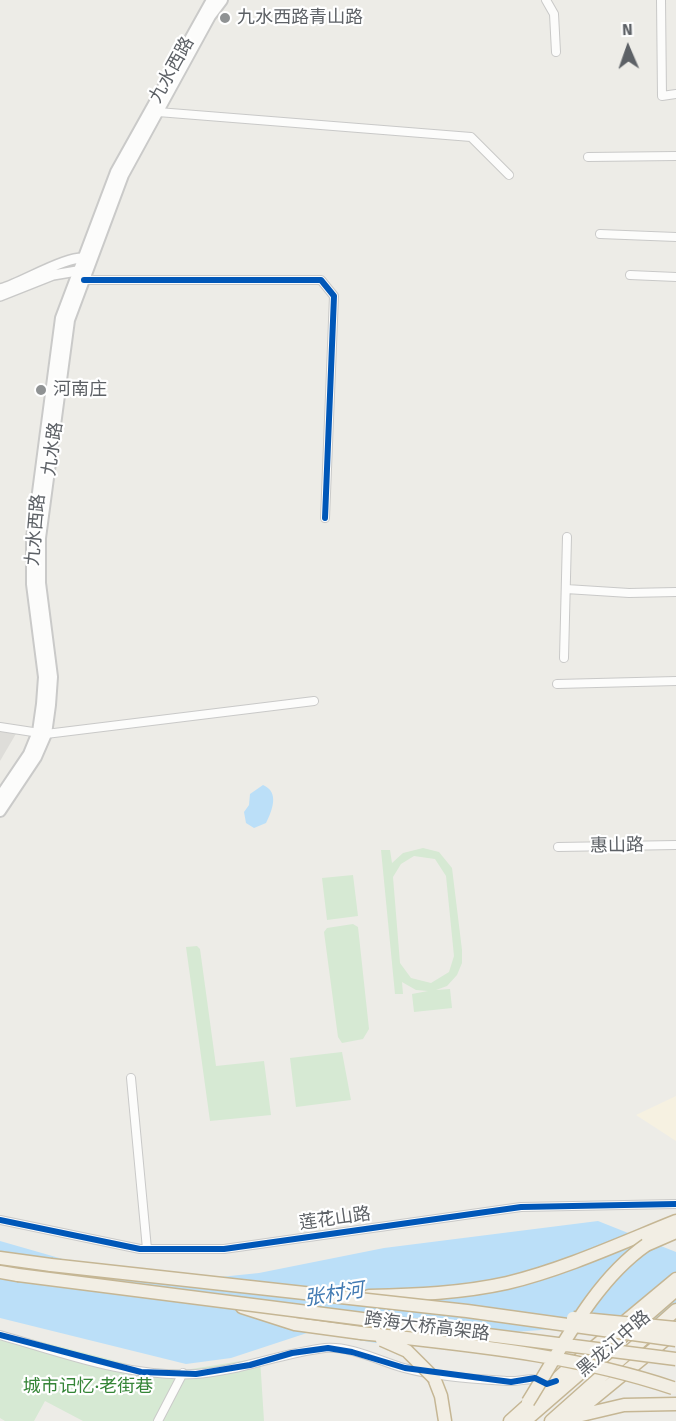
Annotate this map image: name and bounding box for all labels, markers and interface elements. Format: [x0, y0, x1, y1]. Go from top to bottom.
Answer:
place label: 九水西路青山路 [237, 7, 363, 29]
marker: 九水西路青山路 [218, 11, 232, 25]
north arrow [598, 18, 658, 78]
text: N [622, 20, 633, 39]
street label: 九水西路 [145, 33, 199, 107]
place label: 河南庄 [53, 379, 107, 401]
marker: 河南庄 [34, 383, 48, 397]
street label: 九水路 [39, 421, 67, 477]
street label: 九水西路 [22, 493, 50, 567]
street label: 惠山路 [590, 835, 644, 857]
street label: 莲花山路 [298, 1203, 372, 1235]
water label: 张村河 [302, 1278, 366, 1312]
street label: 黑龙江中路 [573, 1306, 655, 1382]
street label: 跨海大桥高架路 [363, 1309, 491, 1345]
park label: 城市记忆·老街巷 [23, 1376, 153, 1398]

